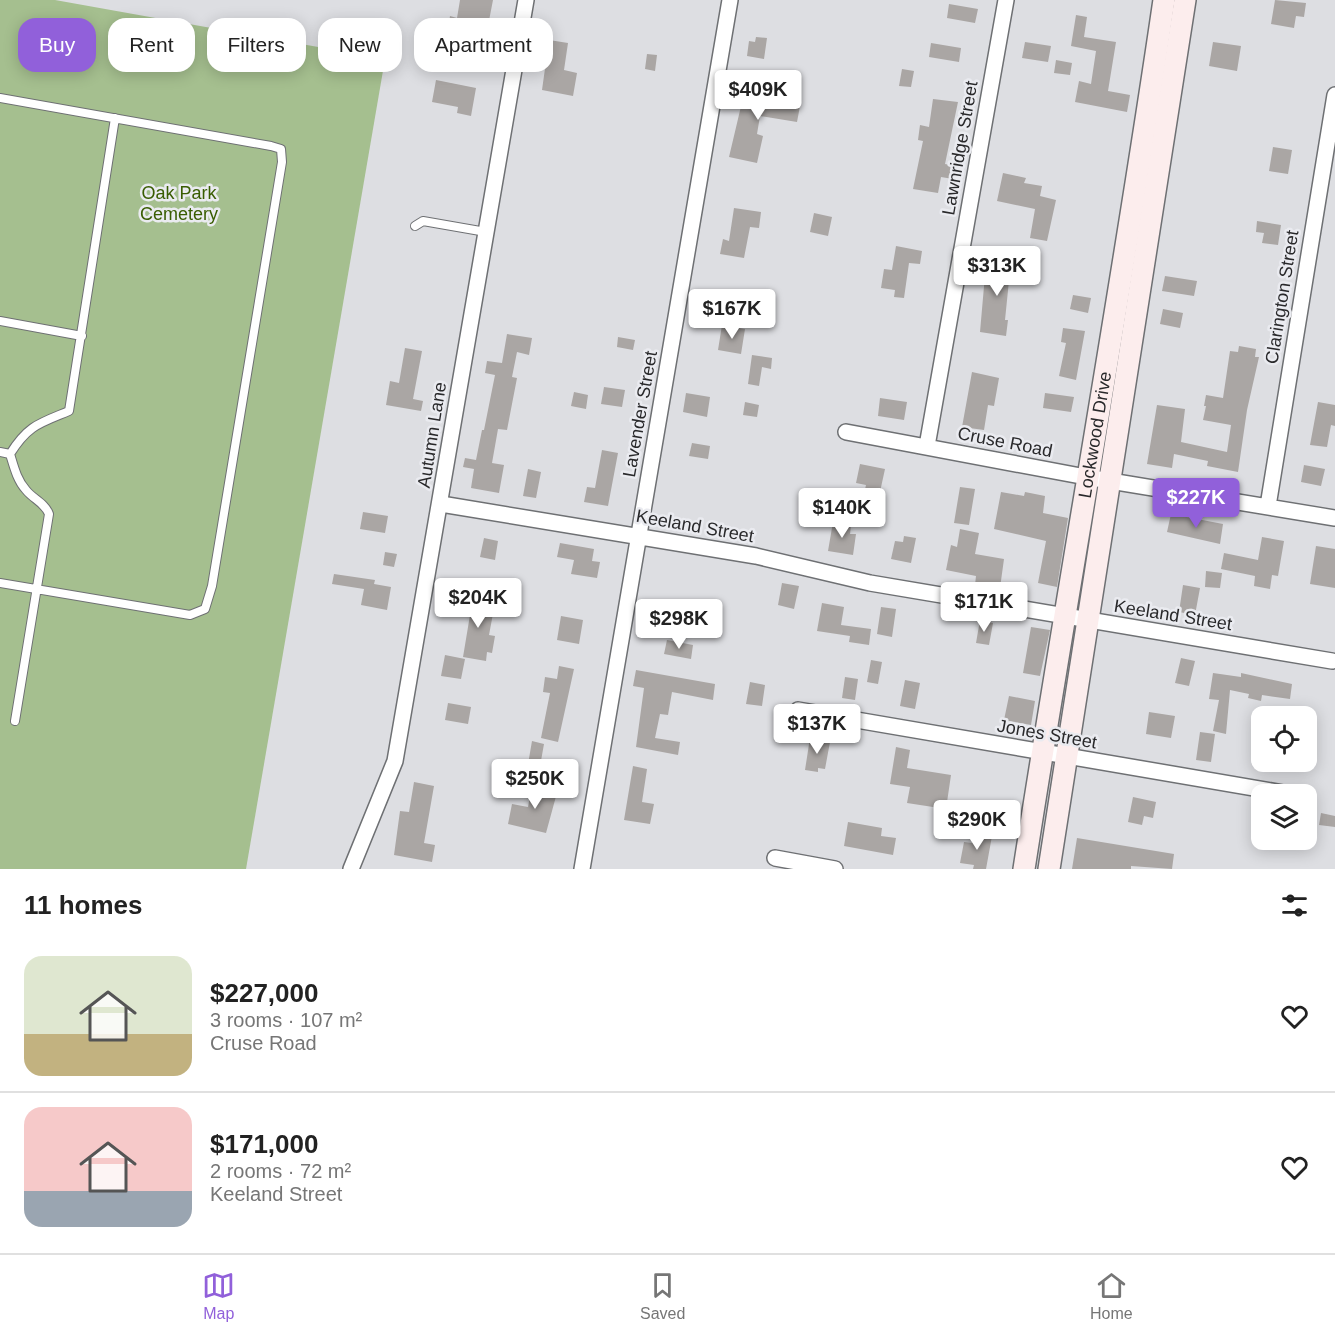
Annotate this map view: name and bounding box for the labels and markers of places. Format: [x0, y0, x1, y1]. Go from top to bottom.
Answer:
pin: $409K [716, 70, 800, 121]
pin: $313K [955, 246, 1039, 297]
pin: $167K [690, 289, 774, 340]
pin: $227K [1154, 478, 1238, 529]
pin: $140K [800, 488, 884, 539]
pin: $204K [436, 578, 520, 629]
pin: $171K [942, 582, 1026, 633]
pin: $298K [637, 599, 721, 650]
pin: $137K [775, 704, 859, 755]
pin: $250K [493, 759, 577, 810]
pin: $290K [935, 800, 1019, 851]

